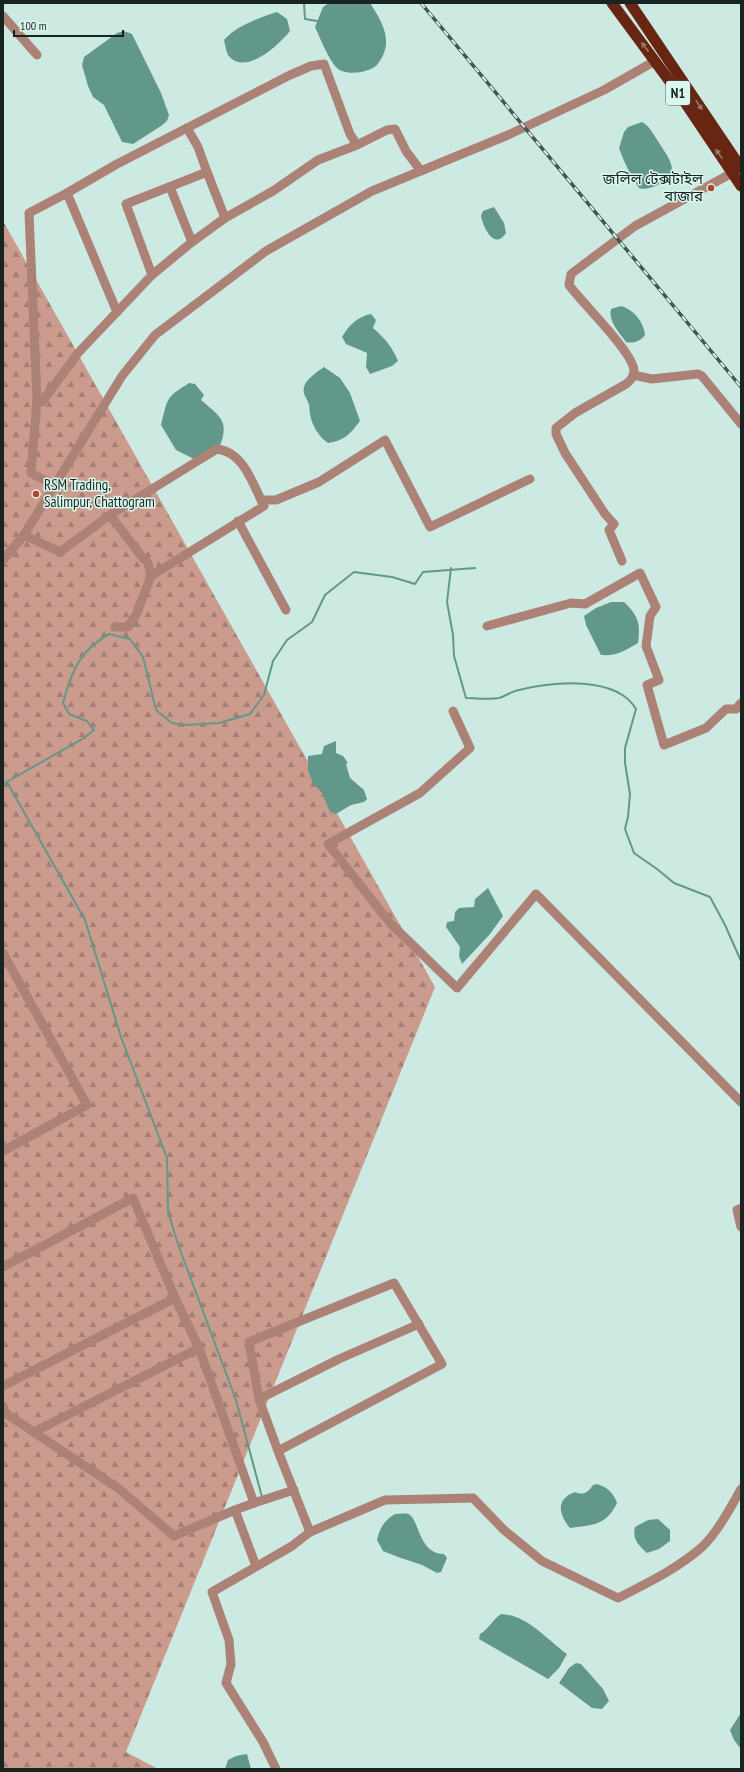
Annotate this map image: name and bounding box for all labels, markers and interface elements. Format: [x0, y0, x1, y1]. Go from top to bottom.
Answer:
scale bar [14, 12, 123, 38]
text: 100 m [20, 18, 47, 33]
one-way arrow [641, 42, 649, 52]
road number: N1 [666, 81, 690, 105]
one-way arrow [695, 100, 703, 110]
one-way arrow [715, 148, 723, 159]
place label: জলিল টেক্সটাইল বাজার [602, 169, 704, 205]
marker: জলিল টেক্সটাইল বাজার [706, 183, 716, 193]
place label: RSM Trading, Salimpur, Chattogram [44, 475, 155, 511]
marker: RSM Trading, Salimpur, Chattogram [31, 489, 41, 499]

